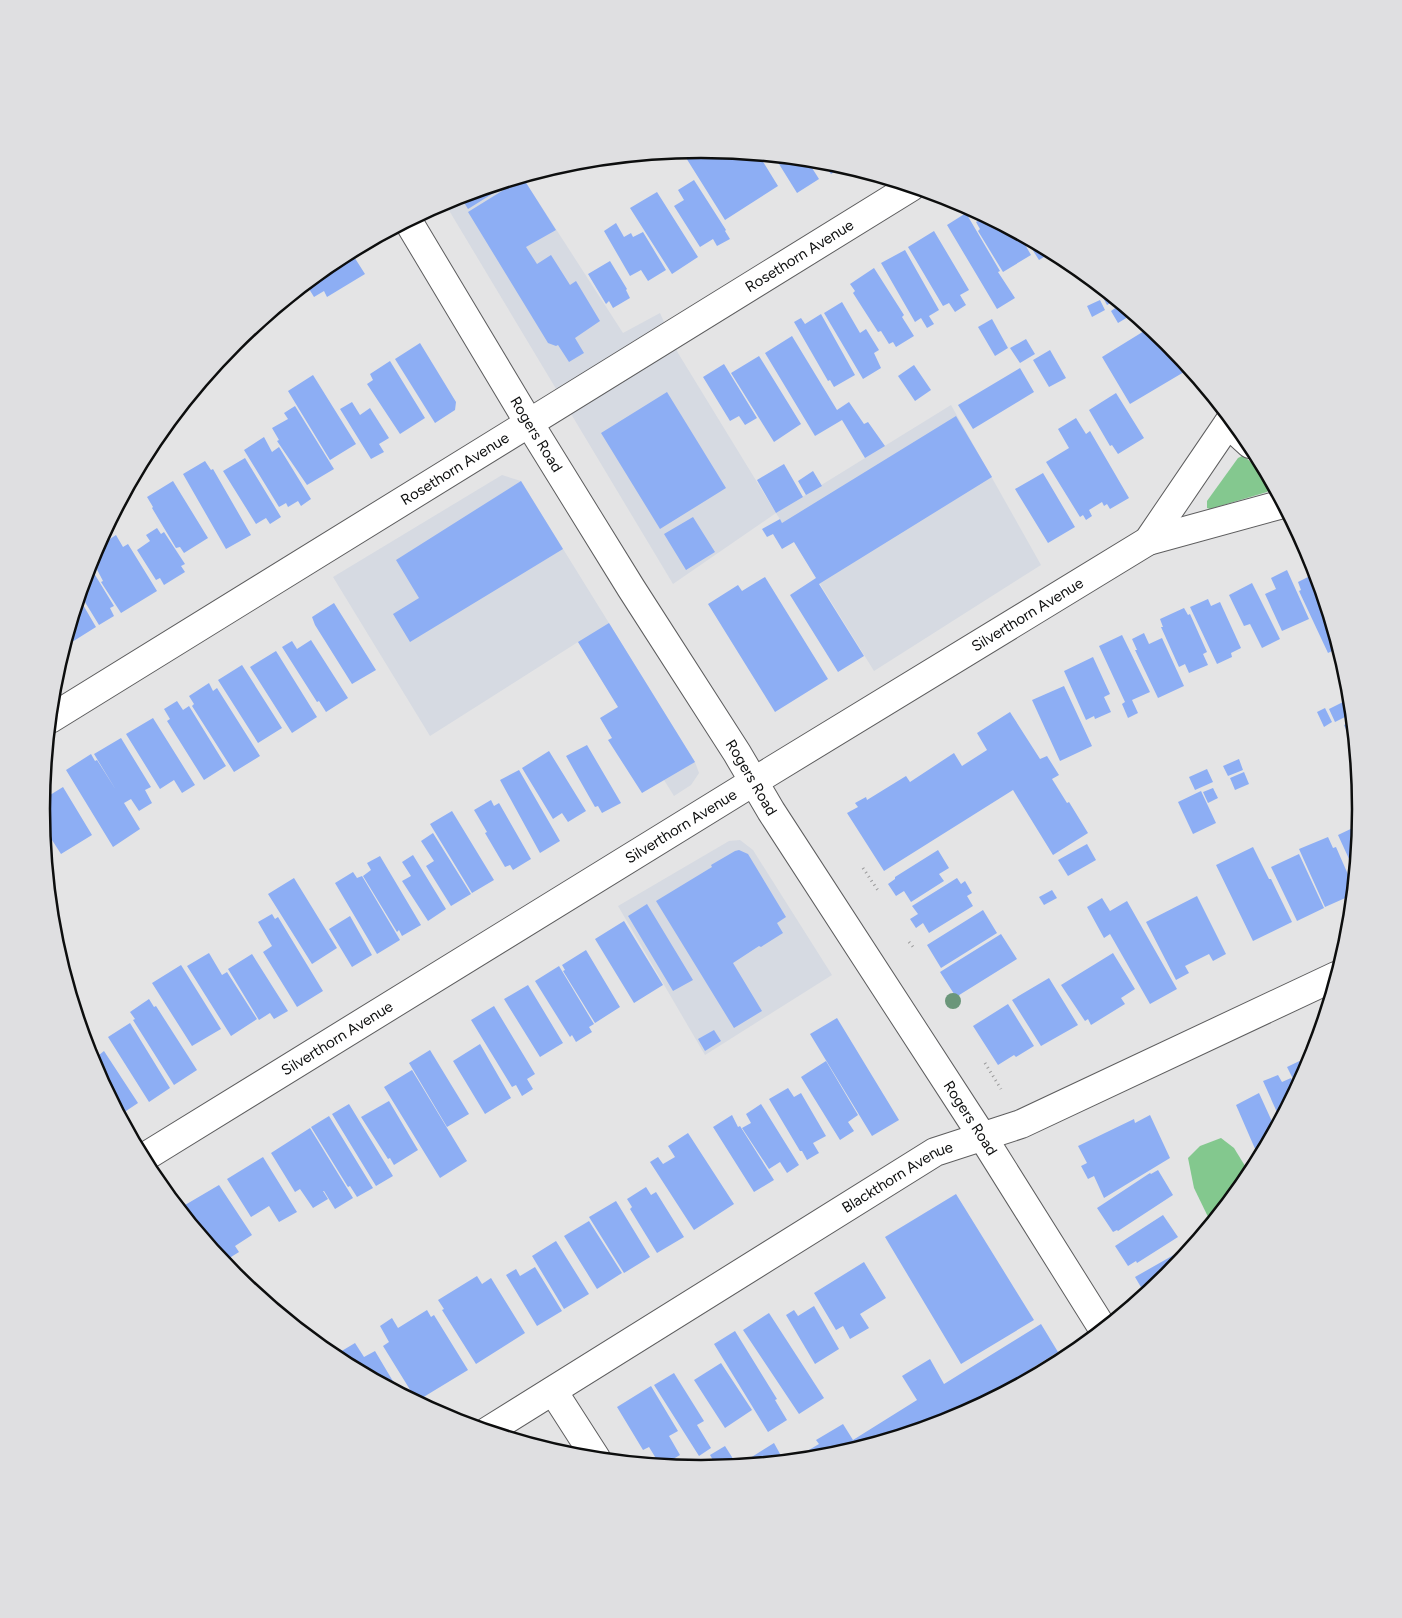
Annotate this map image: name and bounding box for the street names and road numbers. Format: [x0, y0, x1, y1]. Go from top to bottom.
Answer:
street label: Rosethorn Avenue [742, 216, 857, 296]
street label: Rogers Road [506, 393, 566, 476]
street label: Rosethorn Avenue [397, 429, 512, 509]
street label: Silverthorn Avenue [968, 574, 1087, 656]
street label: Rogers Road [722, 736, 781, 819]
street label: Silverthorn Avenue [622, 785, 740, 868]
street label: Silverthorn Avenue [278, 997, 396, 1080]
street label: Rogers Road [940, 1077, 1001, 1159]
street label: Blackthorn Avenue [839, 1138, 955, 1217]

